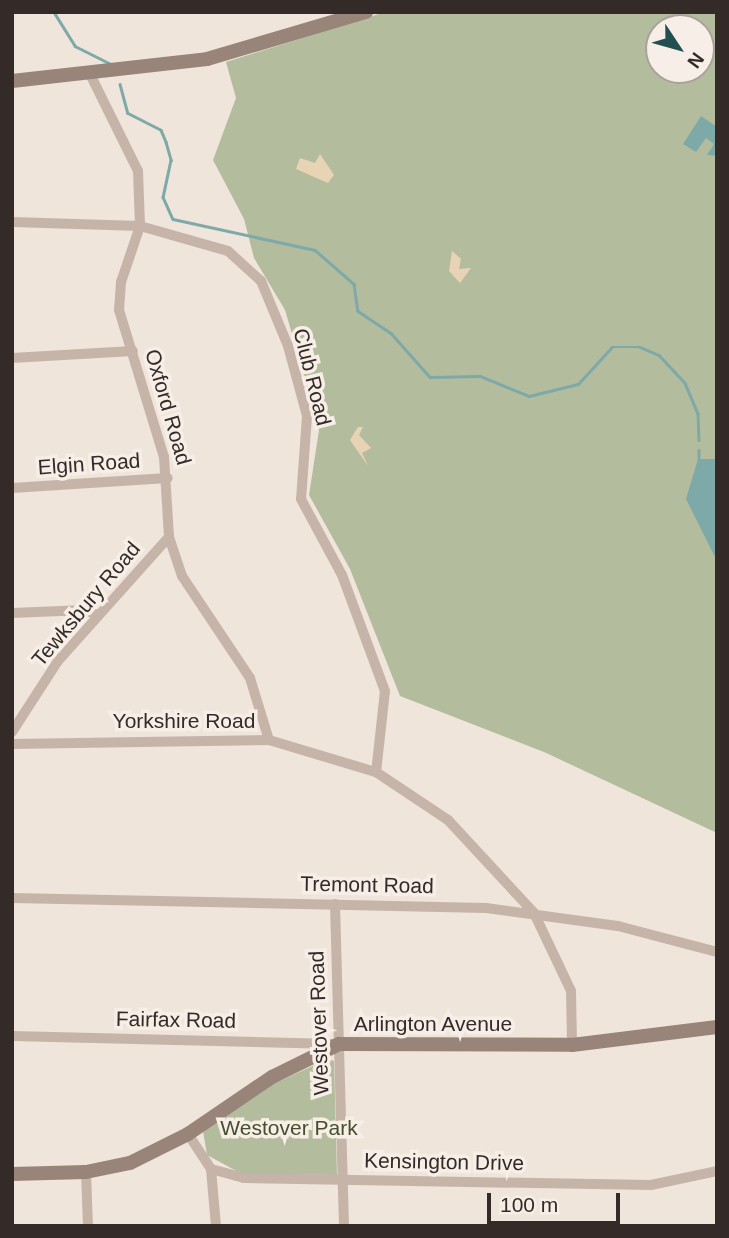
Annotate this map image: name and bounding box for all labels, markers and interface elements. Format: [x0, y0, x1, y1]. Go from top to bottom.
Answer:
north arrow [645, 14, 715, 84]
text: N [683, 49, 708, 72]
street label: Club Road [288, 326, 336, 428]
street label: Oxford Road [139, 346, 197, 468]
street label: Elgin Road [37, 448, 141, 480]
street label: Tewksbury Road [26, 536, 146, 672]
street label: Yorkshire Road [113, 708, 255, 734]
street label: Tremont Road [300, 871, 434, 899]
street label: Westover Road [304, 950, 334, 1096]
street label: Fairfax Road [116, 1006, 236, 1034]
street label: Arlington Avenue [353, 1011, 513, 1037]
park label: Westover Park [220, 1115, 358, 1141]
street label: Kensington Drive [364, 1148, 524, 1176]
scale bar [491, 1178, 624, 1222]
text: 100 m [500, 1193, 558, 1216]

